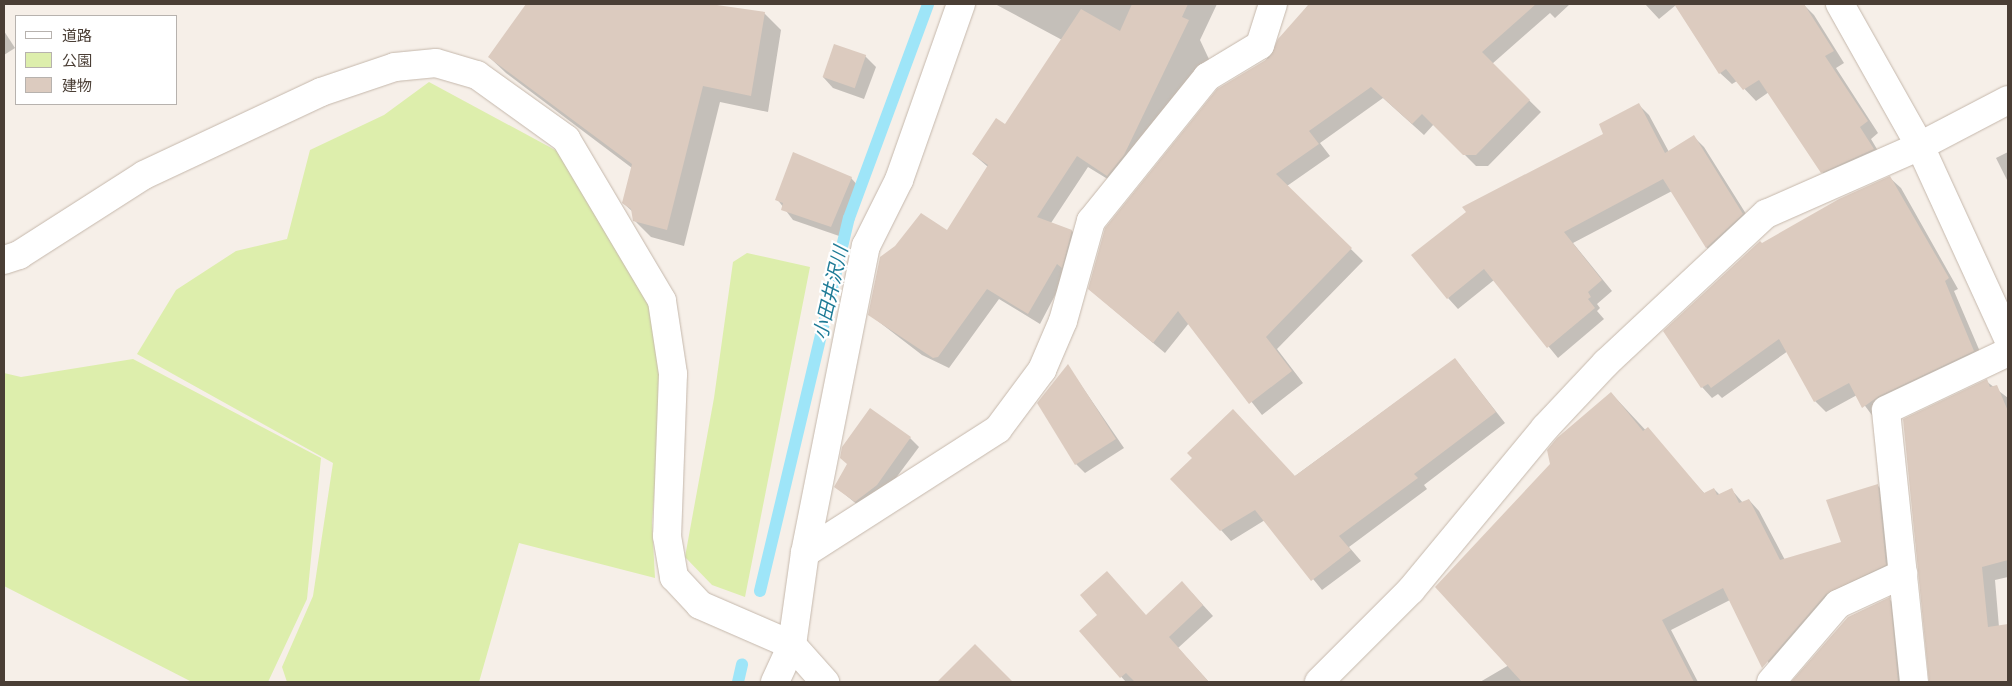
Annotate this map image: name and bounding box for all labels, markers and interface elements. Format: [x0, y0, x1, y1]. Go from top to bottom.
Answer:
legend [15, 15, 178, 105]
text: 道路 [62, 27, 92, 44]
text: 公園 [62, 52, 92, 69]
text: 建物 [62, 77, 92, 94]
water label: 小田井沢川 [809, 244, 853, 342]

